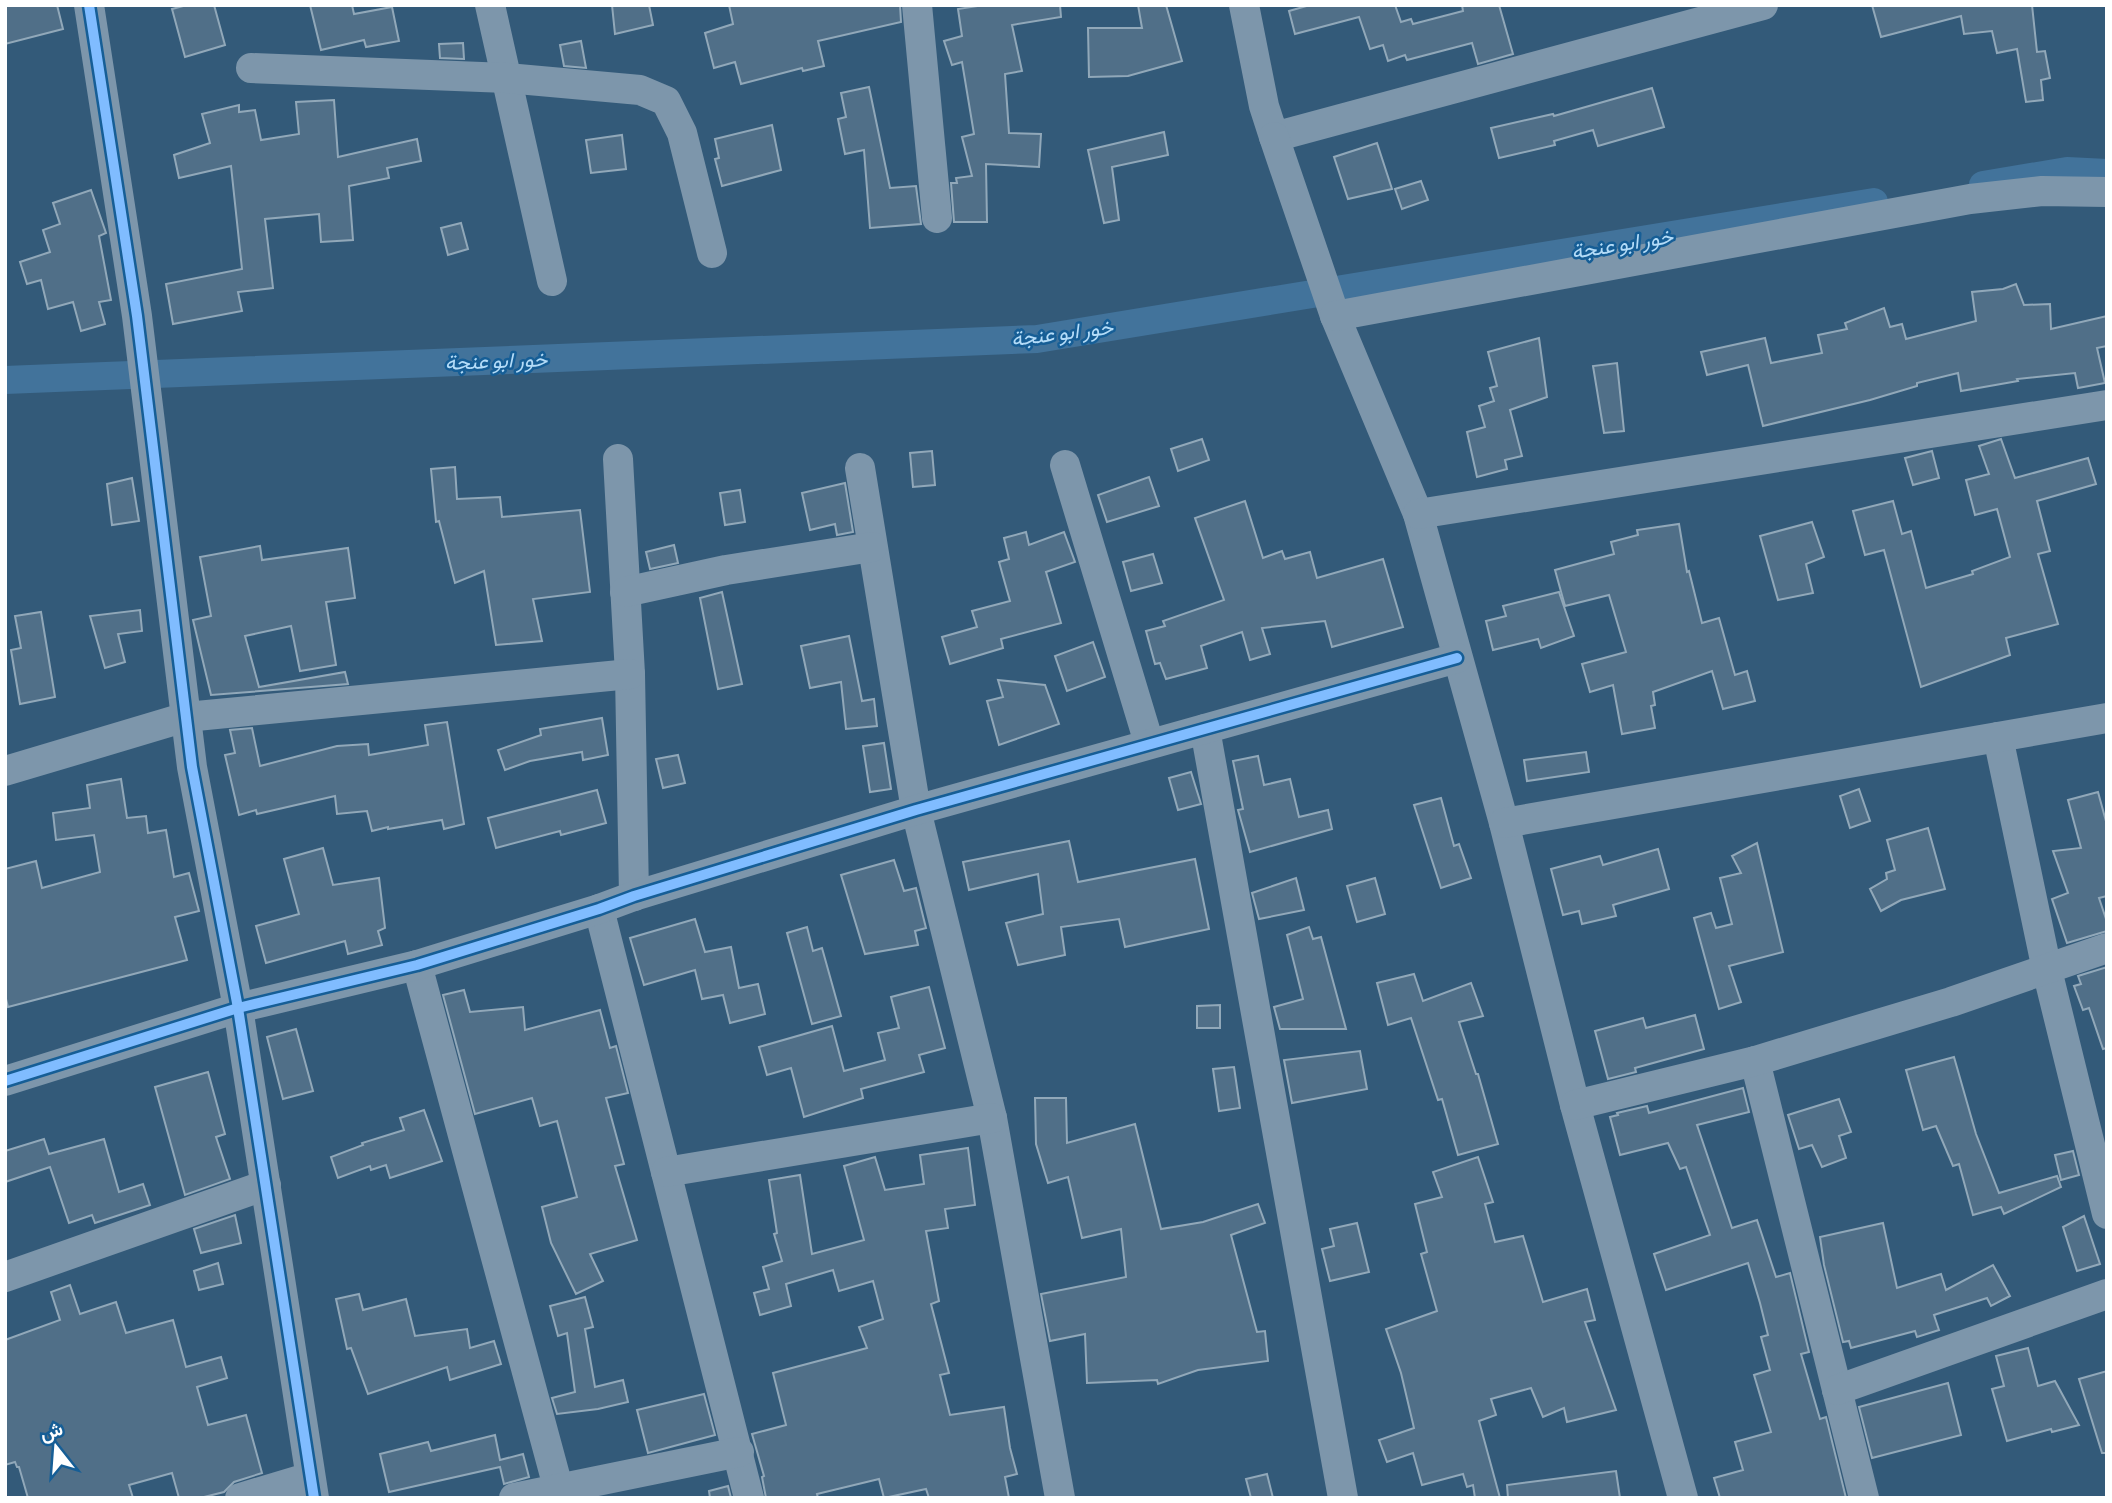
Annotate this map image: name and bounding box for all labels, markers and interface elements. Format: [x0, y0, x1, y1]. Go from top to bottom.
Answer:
water label: خور ابو عنجة [1569, 221, 1676, 267]
water label: خور ابو عنجة [1009, 312, 1116, 354]
water label: خور ابو عنجة [444, 344, 549, 378]
north arrow [21, 1412, 91, 1482]
text: ش [37, 1416, 66, 1448]

